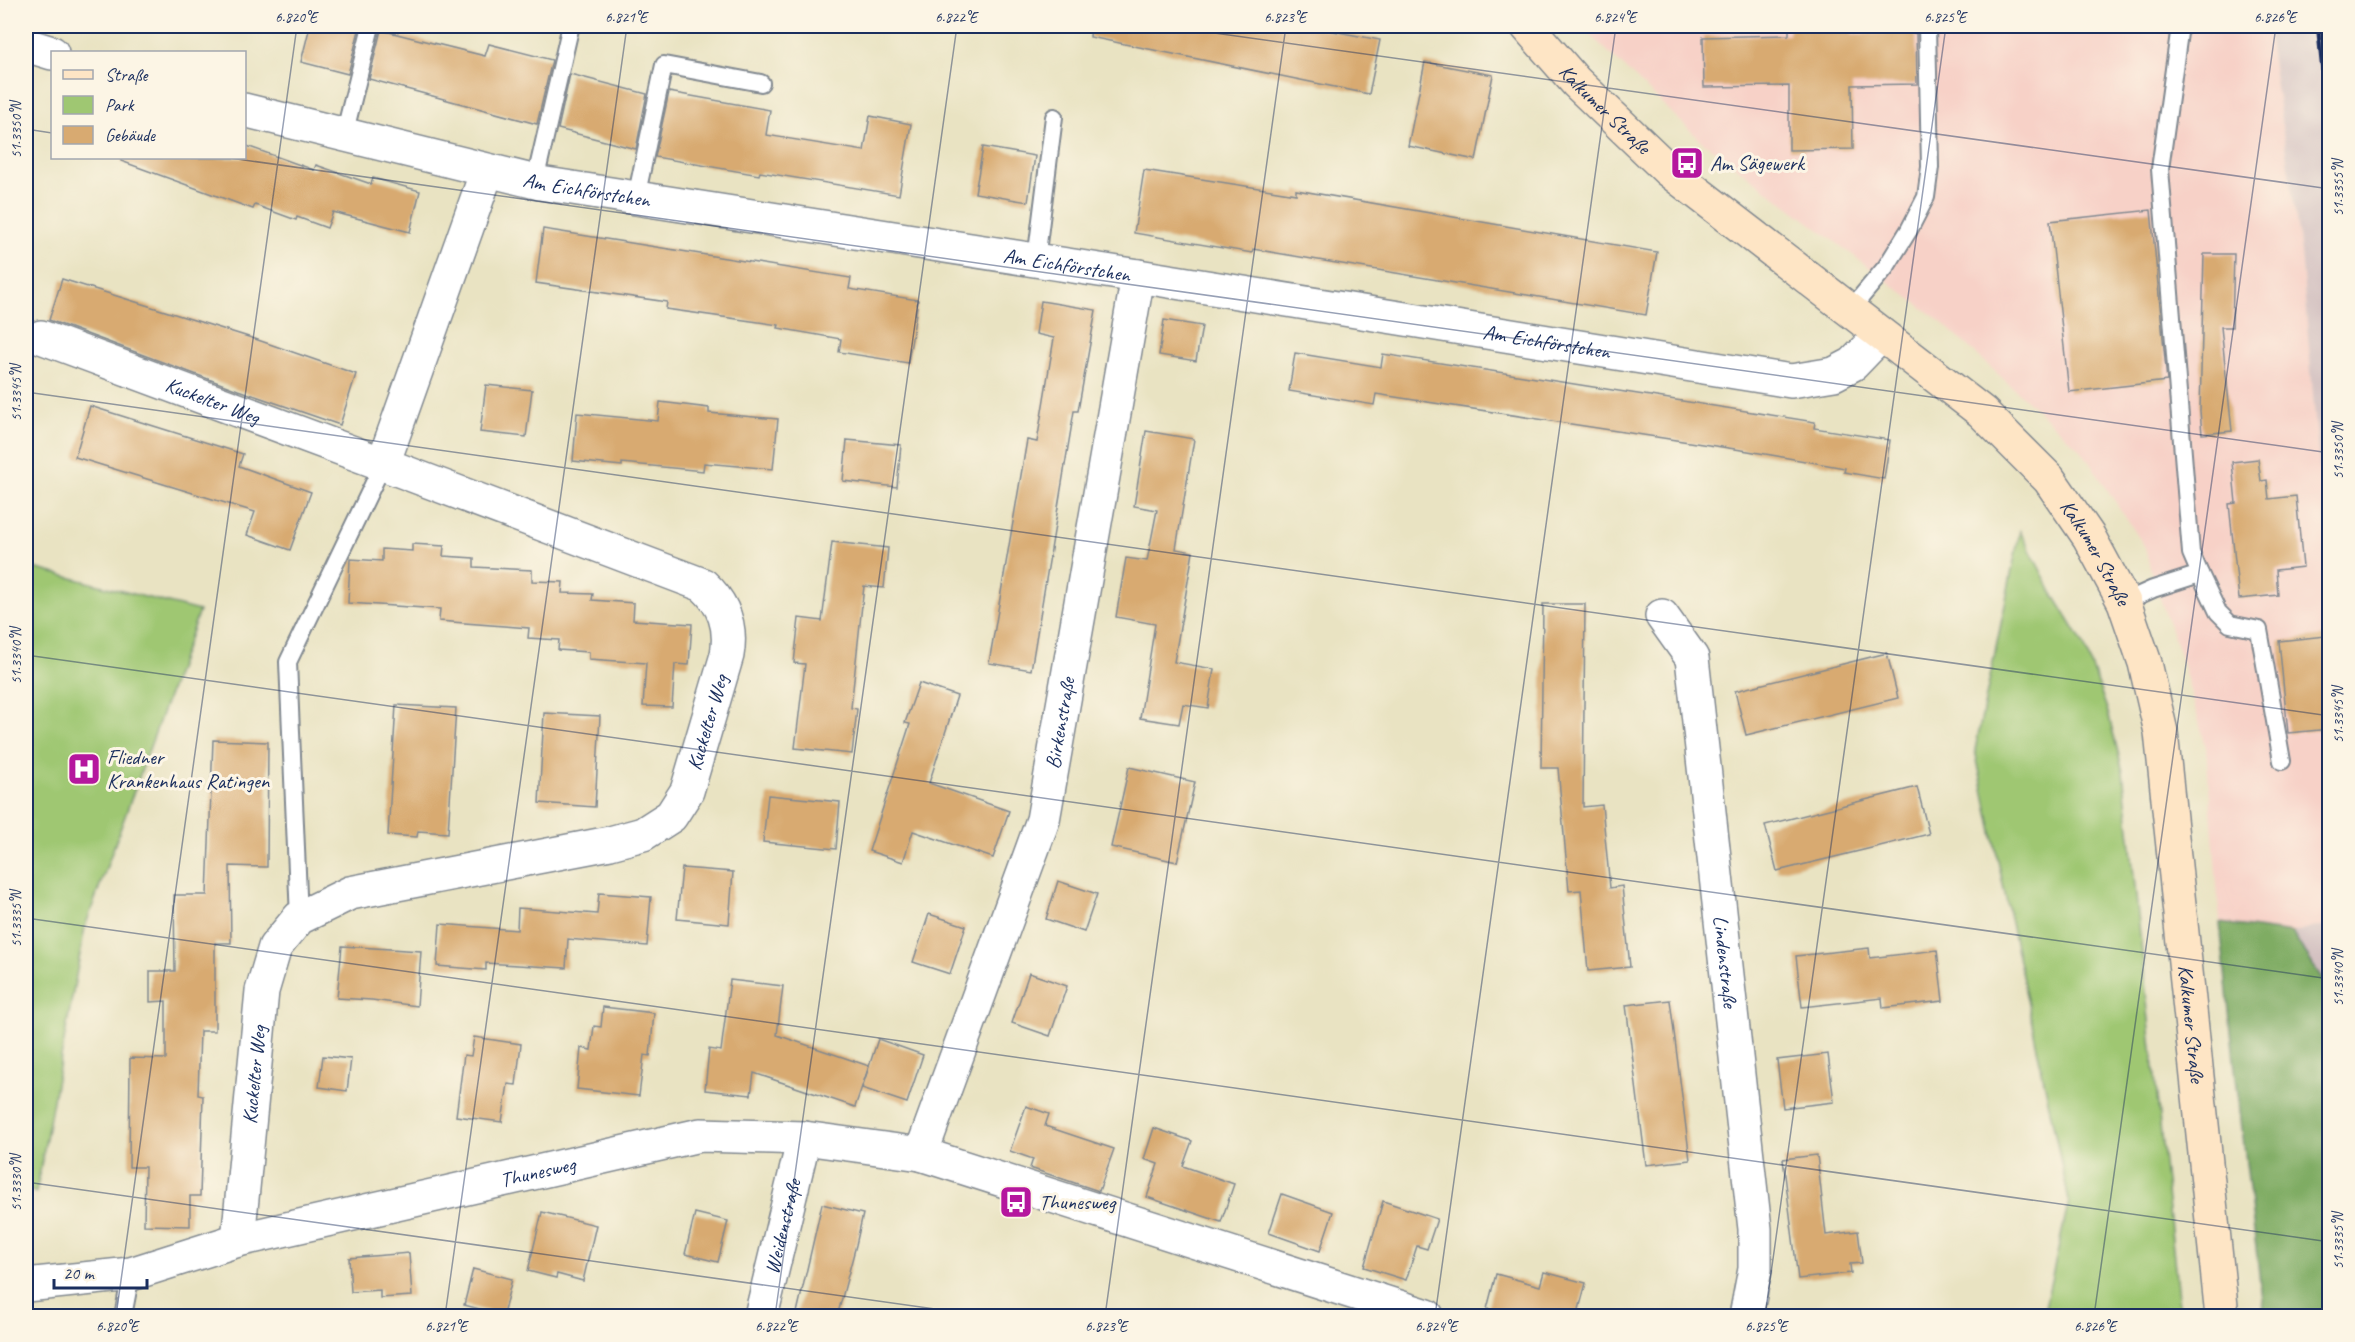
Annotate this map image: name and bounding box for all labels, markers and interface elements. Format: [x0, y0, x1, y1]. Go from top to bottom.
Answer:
text: 6.820°E [275, 8, 319, 27]
text: 6.821°E [605, 8, 649, 27]
text: 6.822°E [935, 8, 979, 27]
text: 6.823°E [1264, 8, 1308, 27]
text: 6.824°E [1594, 8, 1638, 27]
text: 6.825°E [1924, 8, 1968, 27]
text: 6.826°E [2254, 8, 2298, 27]
legend [51, 51, 246, 159]
street label: Kalkumer Straße [1553, 59, 1658, 161]
text: Straße [105, 64, 149, 86]
text: Park [105, 94, 135, 116]
text: 51.3350°N [7, 99, 26, 158]
text: Gebäude [105, 124, 156, 146]
bus stop icon: Am Sägewerk [1669, 145, 1705, 181]
place label: Am Sägewerk [1710, 150, 1806, 176]
text: 51.3355°N [2329, 157, 2348, 216]
street label: Am Eichförstchen [520, 166, 653, 213]
street label: Am Eichförstchen [1002, 242, 1134, 288]
street label: Am Eichförstchen [1481, 319, 1614, 365]
text: 51.3345°N [7, 362, 26, 421]
street label: Kuckelter Weg [162, 371, 265, 431]
text: 51.3350°N [2329, 420, 2348, 479]
street label: Kalkumer Straße [2054, 495, 2137, 612]
text: 51.3340°N [7, 625, 26, 684]
street label: Kuckelter Weg [681, 670, 734, 773]
street label: Birkenstraße [1039, 673, 1081, 771]
text: 51.3345°N [2329, 684, 2348, 743]
place label: Fliedner Krankenhaus Ratingen [107, 744, 270, 794]
hospital icon: Fliedner Krankenhaus Ratingen [66, 751, 102, 787]
text: 51.3335°N [7, 888, 26, 947]
street label: Lindenstraße [1707, 914, 1744, 1011]
text: 51.3340°N [2329, 947, 2348, 1006]
street label: Kalkumer Straße [2172, 964, 2211, 1086]
street label: Kuckelter Weg [236, 1023, 272, 1125]
street label: Thunesweg [497, 1150, 579, 1193]
text: 51.3330°N [7, 1152, 26, 1211]
street label: Weidenstraße [759, 1174, 807, 1277]
bus stop icon: Thunesweg [998, 1184, 1034, 1220]
place label: Thunesweg [1039, 1189, 1117, 1215]
text: 51.3335°N [2329, 1210, 2348, 1269]
scale bar [54, 1252, 147, 1290]
text: 20 m [63, 1262, 96, 1284]
text: 6.820°E [96, 1317, 140, 1336]
text: 6.821°E [425, 1317, 469, 1336]
text: 6.822°E [755, 1317, 799, 1336]
text: 6.823°E [1085, 1317, 1129, 1336]
text: 6.824°E [1415, 1317, 1459, 1336]
text: 6.825°E [1745, 1317, 1789, 1336]
text: 6.826°E [2074, 1317, 2118, 1336]

